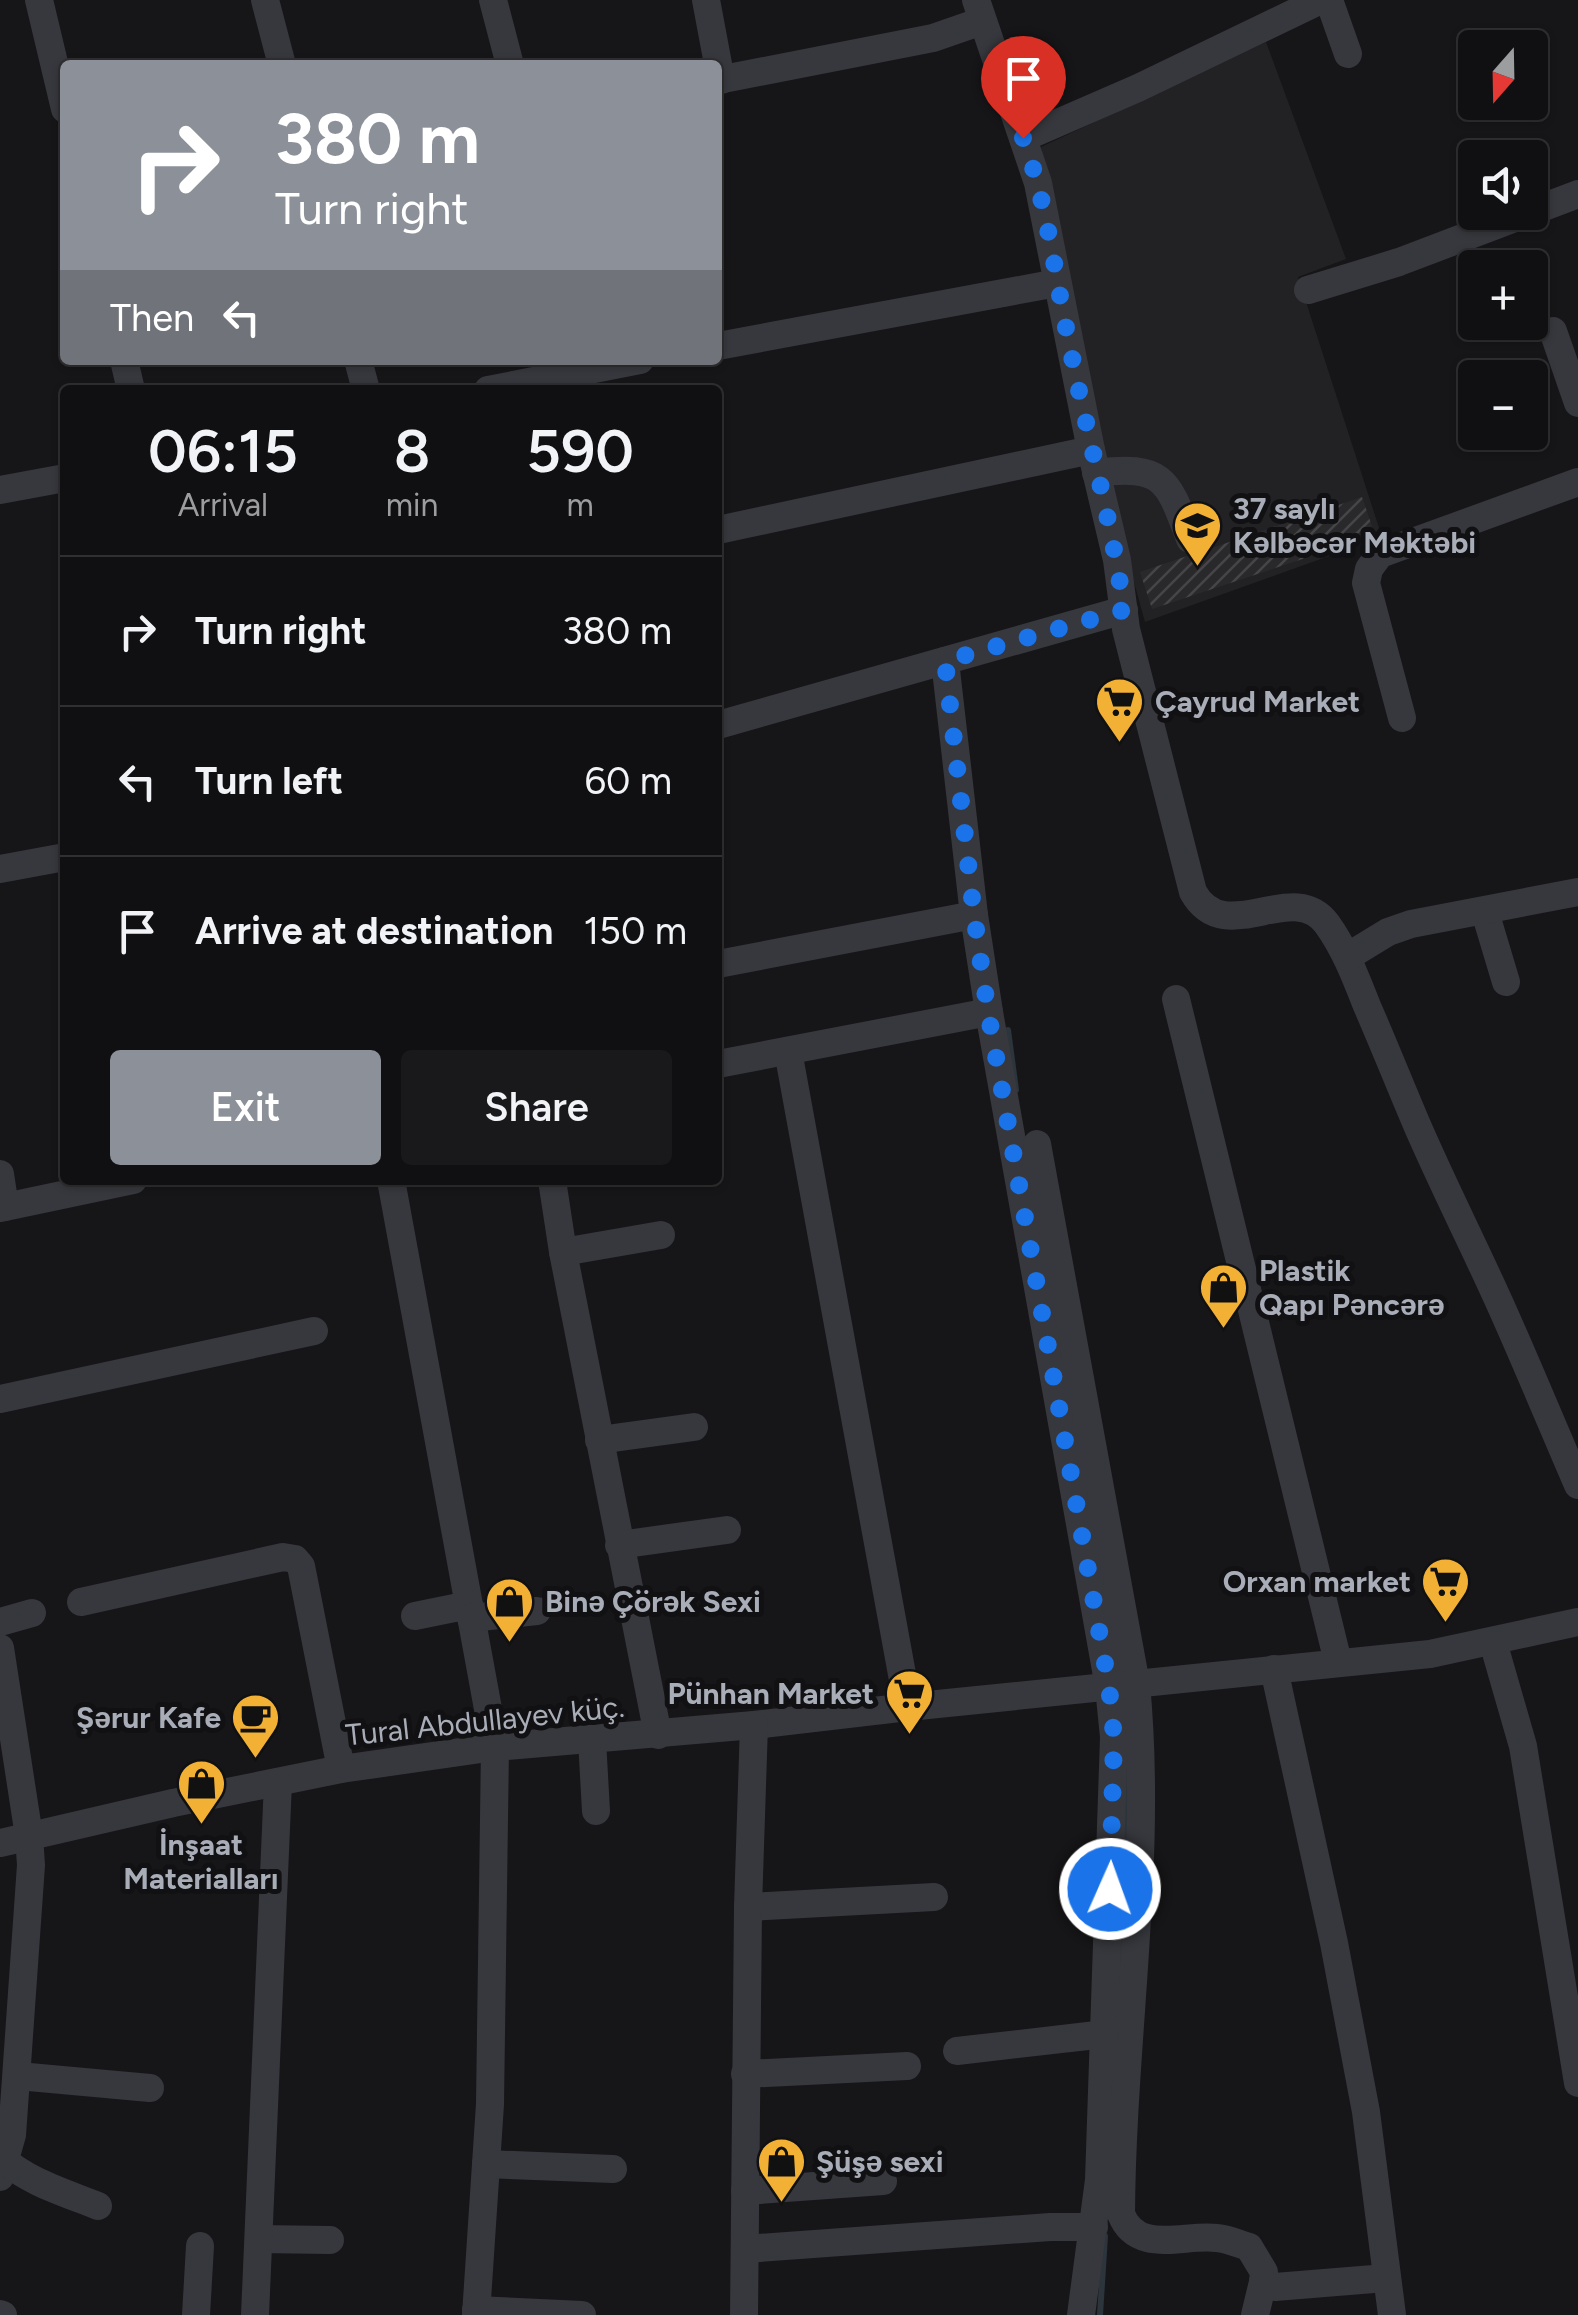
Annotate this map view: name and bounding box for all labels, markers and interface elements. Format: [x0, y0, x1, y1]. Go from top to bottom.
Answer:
north arrow [1458, 30, 1548, 120]
map controls [1458, 30, 1548, 450]
pin [981, 36, 1066, 139]
icon: arrive [996, 51, 1051, 106]
text: 380 m [275, 96, 480, 181]
icon: right [110, 100, 240, 230]
button: sound [1458, 140, 1548, 230]
text: Turn right [275, 181, 468, 235]
button: + [1458, 250, 1548, 340]
icon: left [214, 290, 269, 345]
text: Then [110, 295, 194, 341]
button: − [1458, 360, 1548, 450]
text: 06:15 [148, 415, 298, 487]
text: 8 [394, 415, 430, 487]
text: 590 [526, 415, 634, 487]
text: Arrival [178, 486, 268, 524]
text: min [386, 486, 438, 524]
text: m [567, 486, 594, 524]
place label: 37 saylı Kəlbəcər Məktəbi [1233, 490, 1476, 561]
school or university icon: 37 saylı Kəlbəcər Məktəbi [1172, 500, 1224, 568]
icon: right [110, 604, 165, 659]
text: Turn right [195, 608, 367, 654]
text: 380 m [562, 608, 672, 654]
supermarket icon: Çayrud Market [1094, 676, 1146, 744]
place label: Çayrud Market [1155, 683, 1360, 720]
icon: left [110, 754, 165, 809]
text: Turn left [195, 758, 343, 804]
text: 60 m [584, 758, 672, 804]
icon: arrive [110, 904, 165, 959]
text: Arrive at destination [195, 908, 553, 954]
text: 150 m [583, 908, 687, 954]
button: Exit [110, 1050, 381, 1165]
button: Share [401, 1050, 672, 1165]
place label: Plastik Qapı Pəncərə [1259, 1252, 1445, 1323]
shop icon: Plastik Qapı Pəncərə [1198, 1262, 1250, 1330]
supermarket icon: Orxan market [1420, 1556, 1472, 1624]
place label: Orxan market [1223, 1563, 1411, 1600]
shop icon: Binə Çörək Sexi [484, 1576, 536, 1644]
place label: Binə Çörək Sexi [545, 1583, 761, 1620]
supermarket icon: Pünhan Market [883, 1668, 935, 1736]
place label: Pünhan Market [668, 1675, 874, 1712]
street label: Tural Abdullayev küç. [344, 1687, 626, 1754]
cafe icon: Şərur Kafe [230, 1692, 282, 1760]
place label: Şərur Kafe [76, 1699, 221, 1736]
shop icon: İnşaat Materialları [175, 1758, 227, 1826]
place label: İnşaat Materialları [123, 1826, 279, 1897]
position arrow [1058, 1837, 1162, 1941]
shop icon: Şüşə sexi [755, 2136, 807, 2204]
place label: Şüşə sexi [816, 2143, 944, 2180]

